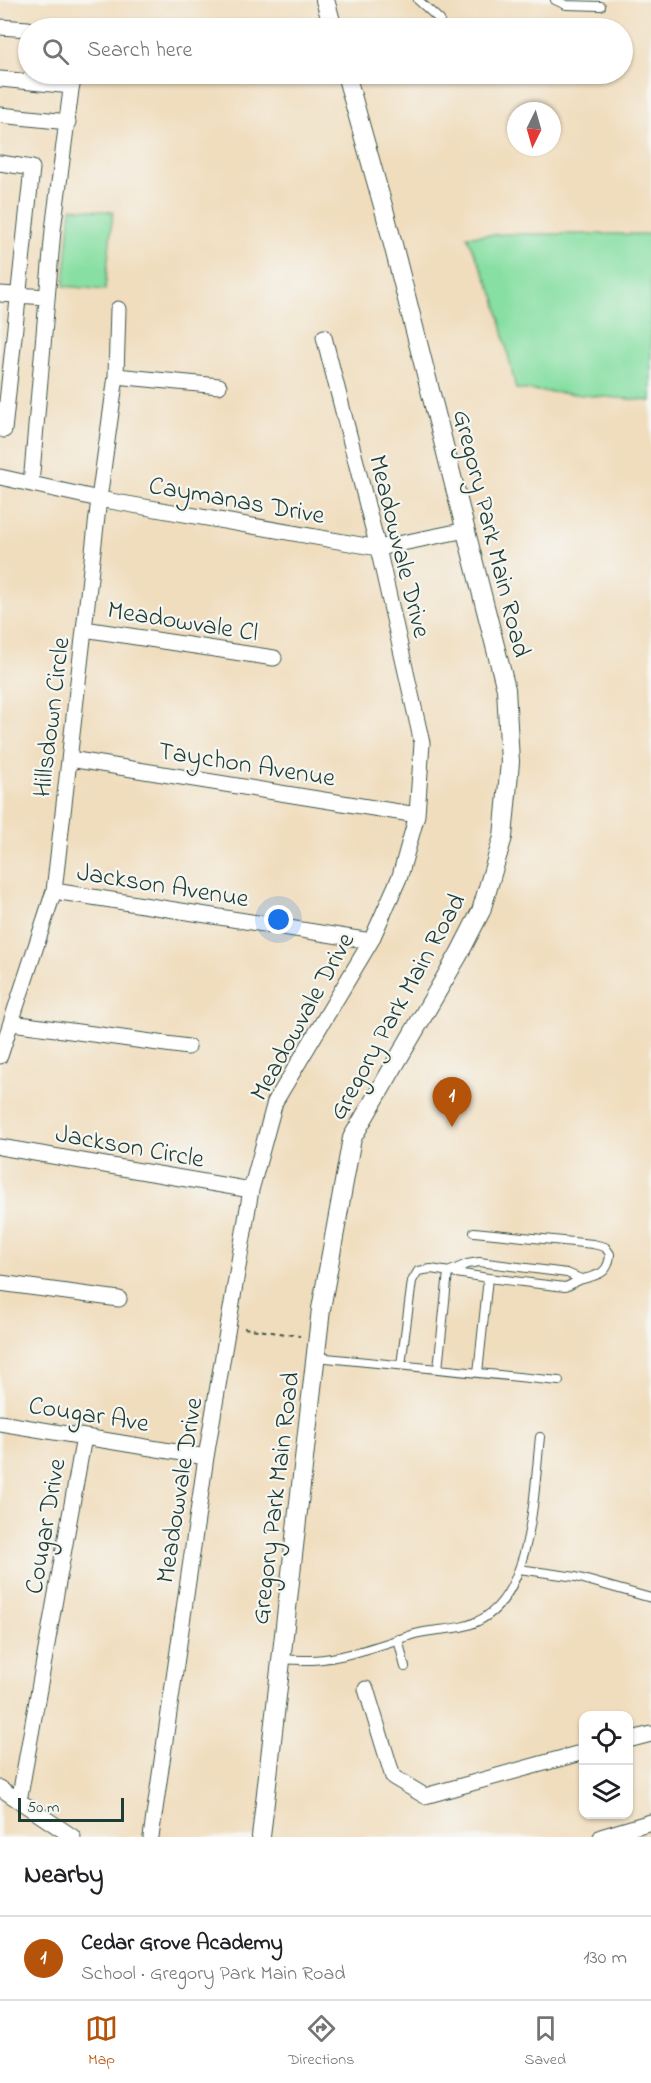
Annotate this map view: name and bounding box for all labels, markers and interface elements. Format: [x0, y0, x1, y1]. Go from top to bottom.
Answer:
search box [18, 18, 633, 84]
icon: search [39, 35, 72, 68]
text: Search here [87, 35, 192, 67]
north arrow [507, 102, 561, 156]
street label: Gregory Park Main Road [441, 406, 539, 662]
street label: Meadowvale Drive [357, 451, 439, 643]
street label: Caymanas Drive [146, 468, 328, 536]
street label: Meadowvale Cl [105, 592, 261, 654]
street label: Hillsdown Circle [24, 635, 82, 800]
street label: Taychon Avenue [155, 733, 338, 799]
street label: Jackson Avenue [74, 855, 252, 919]
street label: Gregory Park Main Road [320, 887, 477, 1128]
your location [264, 905, 293, 934]
street label: Meadowvale Drive [242, 926, 366, 1109]
pin: 1 [432, 1078, 472, 1127]
street label: Jackson Circle [52, 1116, 207, 1180]
street label: Gregory Park Main Road [243, 1370, 311, 1627]
street label: Cougar Ave [26, 1388, 152, 1444]
street label: Meadowvale Drive [148, 1395, 214, 1586]
street label: Cougar Drive [16, 1455, 78, 1597]
map controls [579, 1711, 633, 1819]
button: locate [579, 1711, 633, 1765]
button: layers [579, 1765, 633, 1819]
scale bar [18, 1795, 124, 1822]
text: 50 m [27, 1796, 59, 1820]
text: Nearby [24, 1857, 103, 1895]
text: Cedar Grove Academy [81, 1928, 283, 1960]
text: 1 [40, 1944, 47, 1973]
text: 130 m [583, 1944, 627, 1973]
text: School · Gregory Park Main Road [81, 1960, 346, 1989]
tab: Map [85, 2012, 118, 2072]
tab: Directions [288, 2012, 354, 2072]
tab: Saved [524, 2012, 566, 2072]

